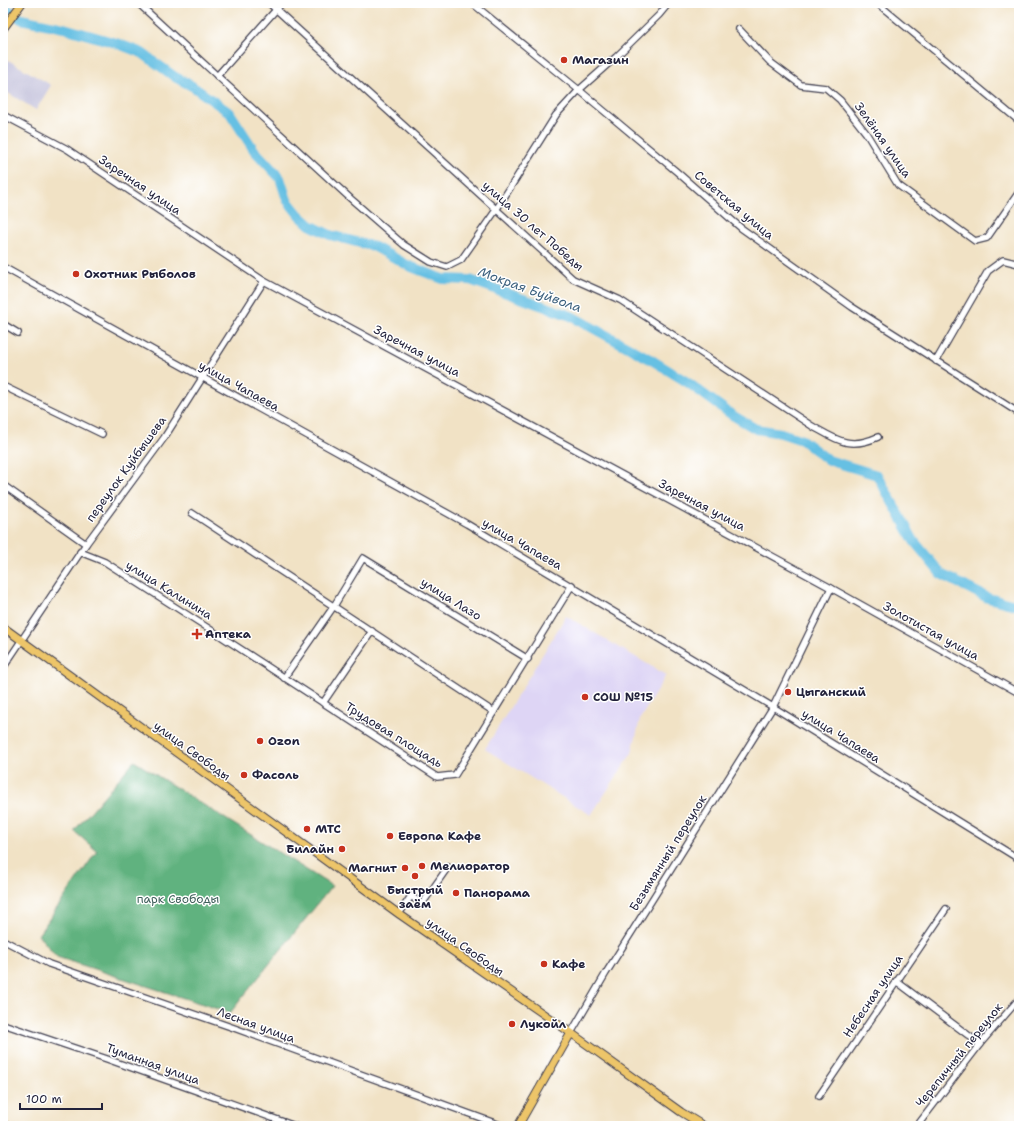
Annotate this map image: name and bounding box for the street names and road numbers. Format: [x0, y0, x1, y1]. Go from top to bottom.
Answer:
street label: Зелёная улица [851, 99, 915, 181]
street label: Заречная улица [96, 152, 185, 219]
street label: Советская улица [691, 167, 778, 243]
street label: улица 30 лет Победы [479, 178, 587, 274]
street label: Заречная улица [371, 321, 463, 381]
street label: улица Чапаева [196, 357, 283, 415]
street label: переулок Куйбышева [82, 412, 170, 525]
street label: Заречная улица [656, 475, 748, 535]
street label: улица Чапаева [479, 515, 565, 574]
street label: улица Калинина [123, 557, 216, 623]
street label: улица Лазо [418, 574, 484, 624]
street label: Золотистая улица [880, 598, 982, 664]
street label: Трудовая площадь [342, 699, 446, 771]
street label: улица Чапаева [799, 705, 884, 767]
street label: улица Свободы [150, 718, 234, 784]
street label: Безымянный переулок [626, 791, 711, 914]
street label: улица Свободы [423, 914, 507, 980]
street label: Небесная улица [839, 951, 907, 1040]
street label: Черепичный переулок [912, 999, 1006, 1111]
street label: Лесная улица [215, 1003, 298, 1047]
street label: Туманная улица [104, 1040, 202, 1089]

